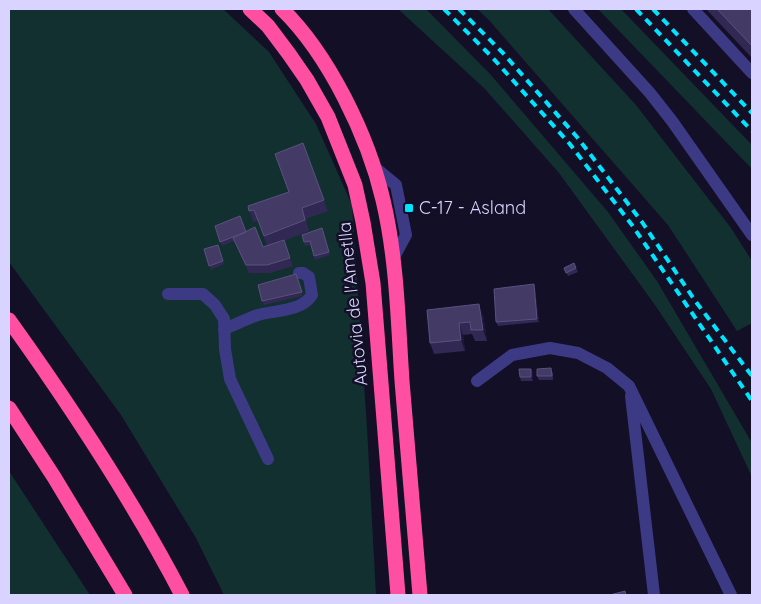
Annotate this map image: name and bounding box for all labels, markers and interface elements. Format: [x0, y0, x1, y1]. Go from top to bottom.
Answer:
place label: C-17 - Asland [419, 196, 526, 219]
marker: C-17 - Asland [403, 202, 415, 214]
street label: Autovia de l'Ametlla [332, 221, 373, 387]

